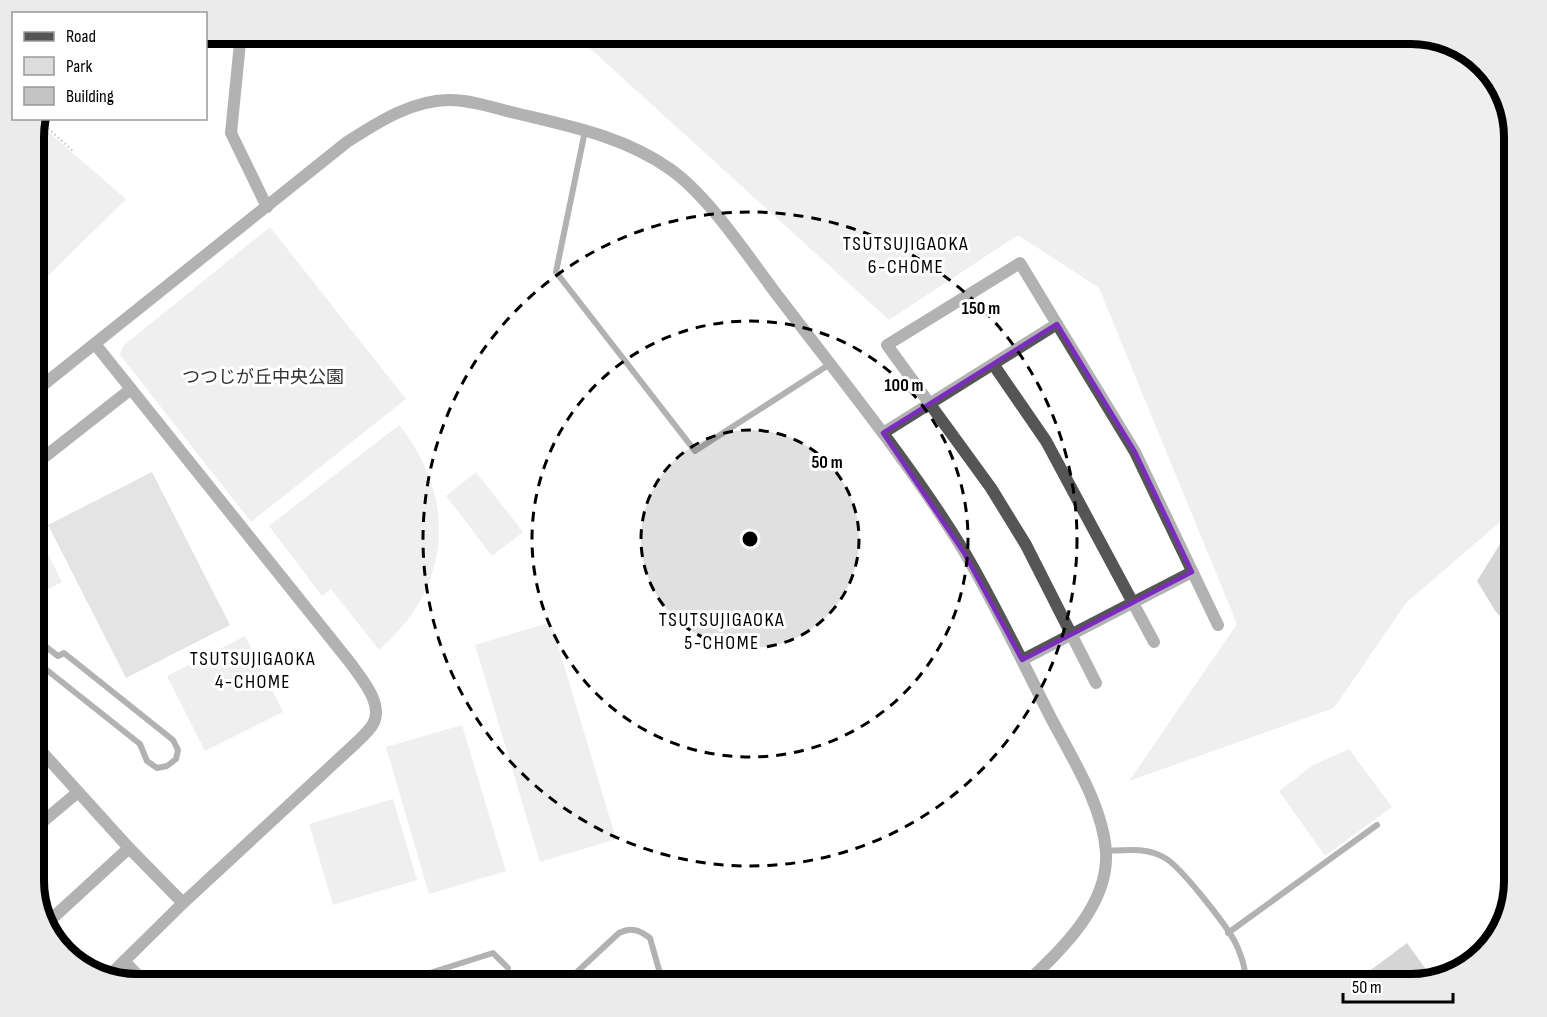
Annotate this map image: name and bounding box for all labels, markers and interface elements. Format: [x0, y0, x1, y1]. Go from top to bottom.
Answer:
legend [12, 12, 207, 120]
text: Road [66, 26, 96, 47]
text: Park [66, 56, 92, 77]
text: Building [66, 86, 114, 107]
district label: TSUTSUJIGAOKA 6-CHOME [843, 232, 969, 279]
text: 150 m [962, 298, 1000, 319]
park label: つつじが丘中央公園 [182, 367, 344, 388]
text: 100 m [885, 375, 924, 396]
text: 50 m [811, 452, 843, 473]
centre of rings [740, 529, 760, 549]
district label: TSUTSUJIGAOKA 5-CHOME [659, 608, 785, 655]
district label: TSUTSUJIGAOKA 4-CHOME [190, 647, 316, 694]
scale bar [1343, 966, 1452, 1004]
text: 50 m [1352, 977, 1382, 998]

